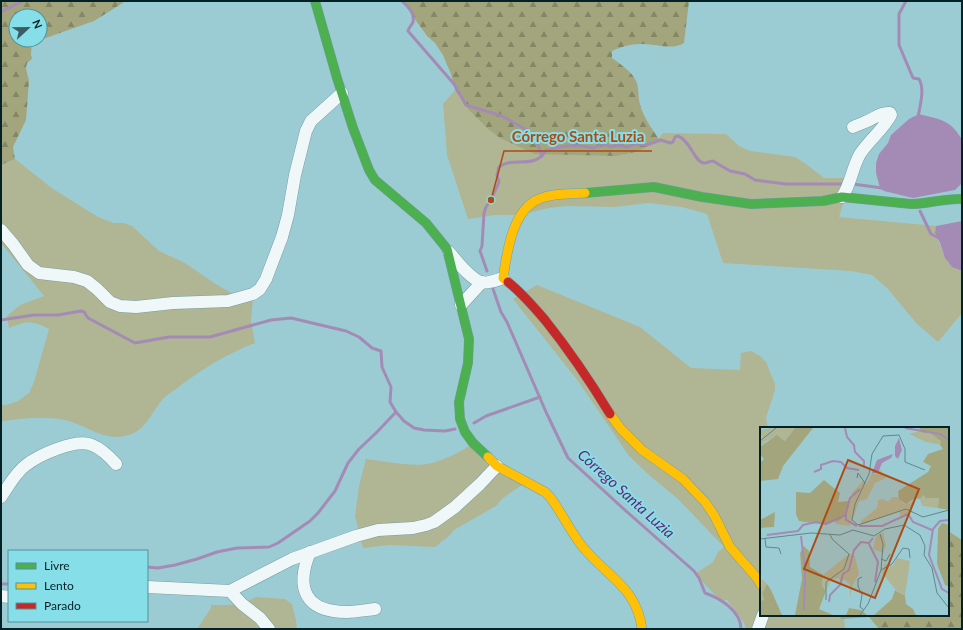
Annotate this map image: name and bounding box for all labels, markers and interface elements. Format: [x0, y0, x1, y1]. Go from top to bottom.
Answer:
north arrow [8, 8, 48, 48]
text: N [30, 18, 45, 30]
callout: Córrego Santa Luzia [504, 124, 652, 151]
text: Córrego Santa Luzia [512, 127, 644, 145]
inset map [760, 427, 949, 616]
water label: Córrego Santa Luzia [575, 445, 679, 542]
legend [8, 550, 148, 622]
text: Livre [44, 558, 70, 573]
text: Lento [44, 578, 74, 593]
text: Parado [44, 598, 81, 613]

